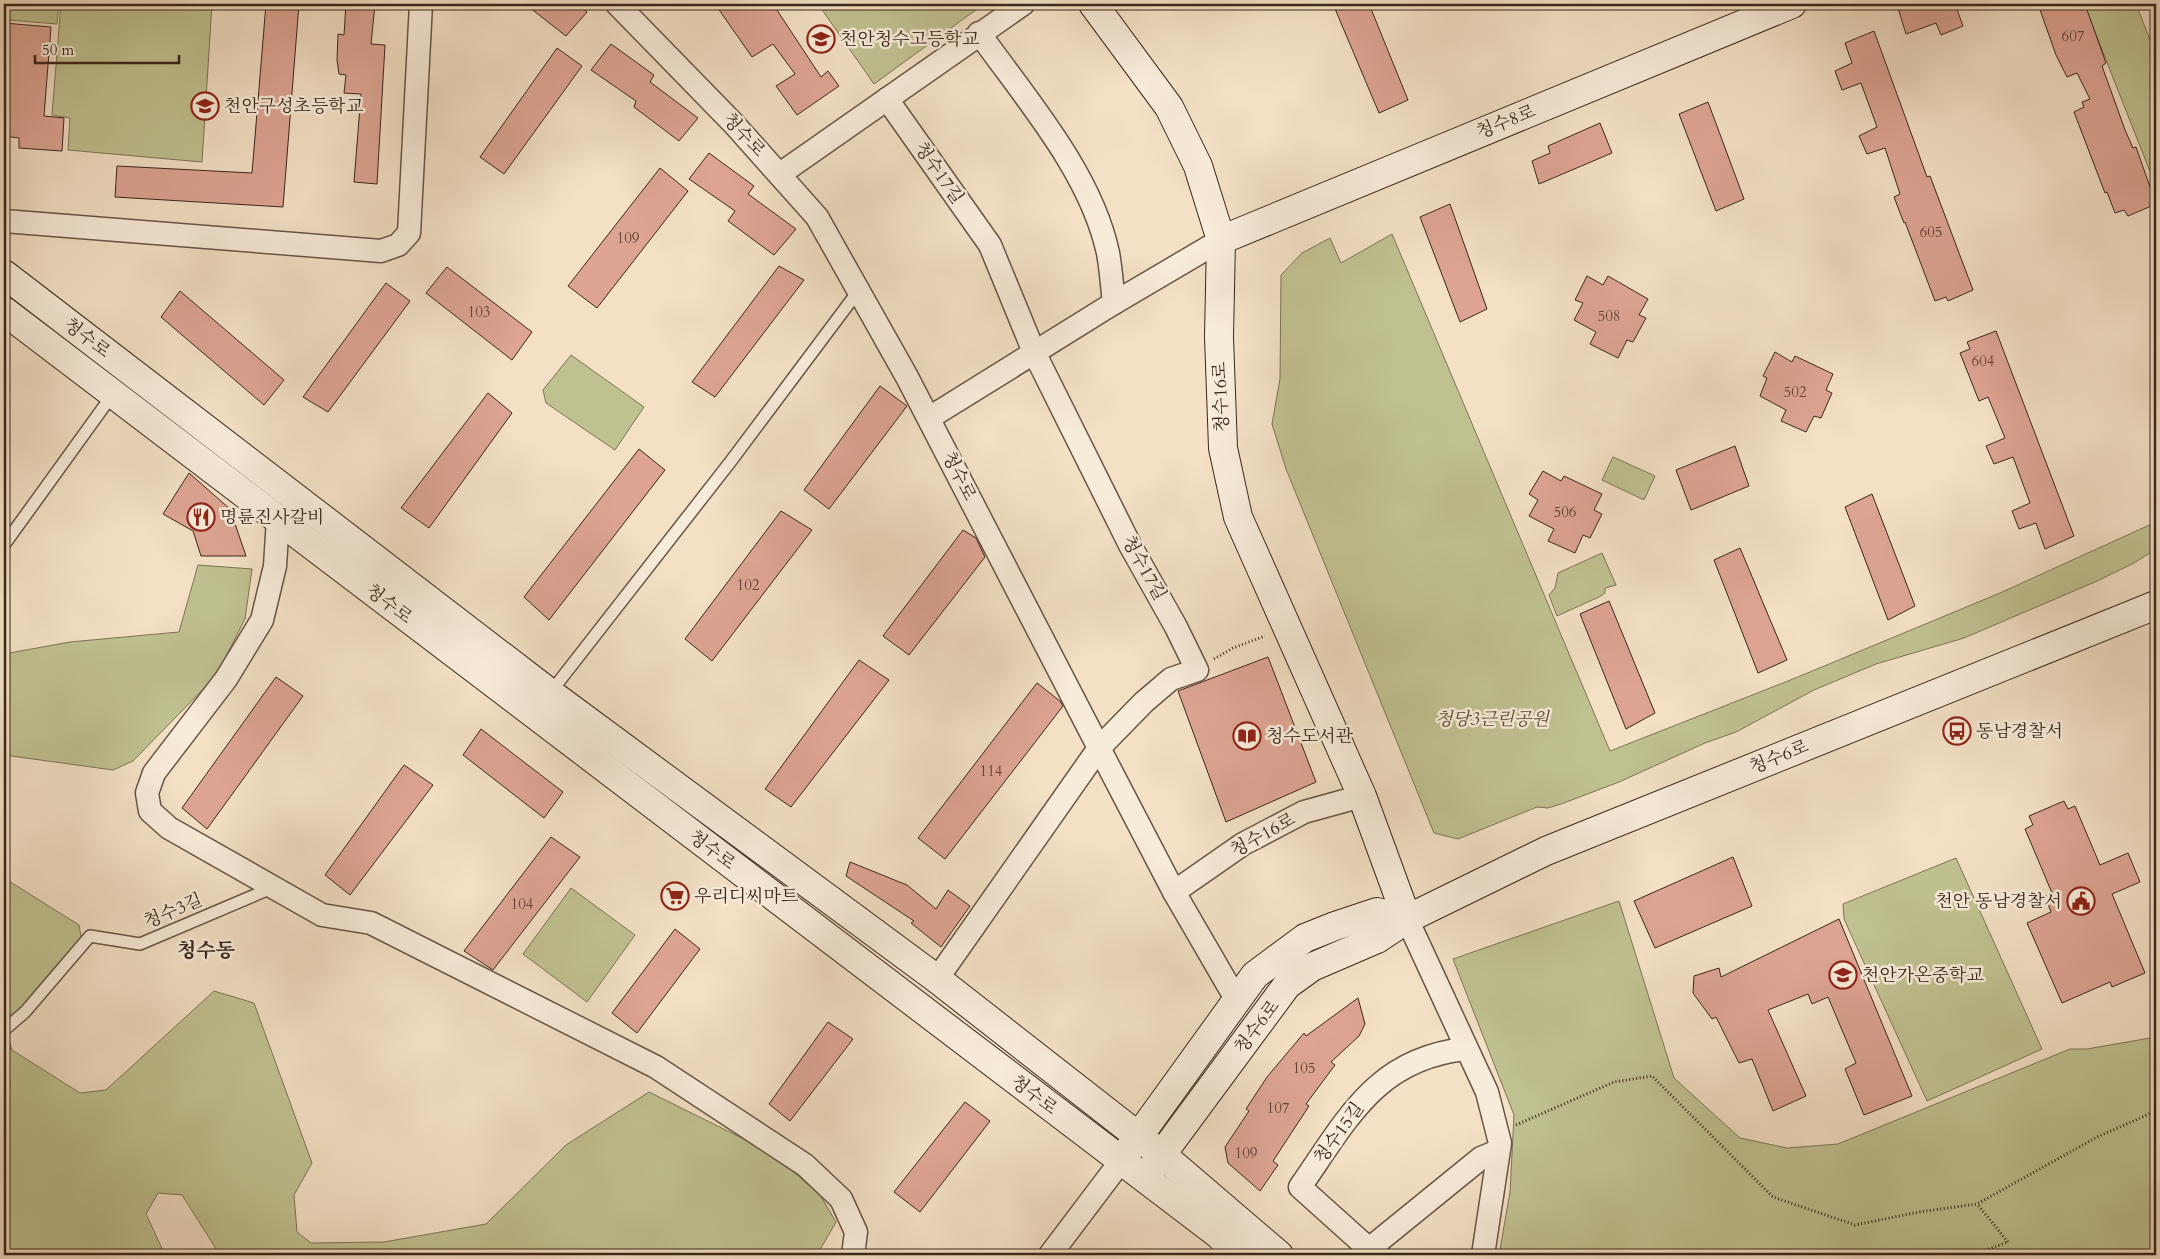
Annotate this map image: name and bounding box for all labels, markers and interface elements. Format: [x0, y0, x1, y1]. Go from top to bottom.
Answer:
school or university icon: 천안청수고등학교 [806, 24, 836, 54]
house number: 607 [2061, 26, 2085, 46]
place label: 천안청수고등학교 [840, 27, 980, 52]
scale bar [35, 32, 179, 64]
text: 50 m [42, 40, 74, 60]
school or university icon: 천안구성초등학교 [190, 91, 220, 121]
place label: 천안구성초등학교 [224, 94, 364, 119]
street label: 청수8로 [1473, 99, 1539, 145]
street label: 청수로 [717, 107, 771, 163]
street label: 청수17길 [909, 137, 969, 209]
house number: 605 [1919, 222, 1943, 242]
house number: 109 [616, 228, 640, 248]
house number: 103 [467, 302, 491, 322]
house number: 508 [1597, 306, 1621, 326]
street label: 청수로 [59, 312, 115, 364]
house number: 604 [1971, 351, 1995, 371]
street label: 청수16로 [1207, 361, 1235, 433]
house number: 502 [1783, 382, 1807, 402]
street label: 청수로 [936, 447, 982, 505]
restaurant icon: 명륜진사갈비 [186, 502, 216, 532]
house number: 506 [1553, 502, 1577, 522]
place label: 명륜진사갈비 [220, 505, 324, 530]
street label: 청수17길 [1116, 531, 1172, 605]
house number: 102 [736, 575, 760, 595]
street label: 청수로 [361, 578, 417, 630]
park label: 청당3근린공원 [1435, 707, 1550, 732]
bus stop icon: 동남경찰서 [1942, 716, 1972, 746]
place label: 동남경찰서 [1976, 719, 2063, 744]
library icon: 청수도서관 [1232, 721, 1262, 751]
place label: 청수도서관 [1266, 724, 1354, 749]
street label: 청수6로 [1746, 734, 1812, 780]
house number: 114 [979, 761, 1003, 781]
street label: 청수16로 [1226, 807, 1300, 863]
street label: 청수로 [684, 824, 740, 876]
supermarket icon: 우리디씨마트 [660, 881, 690, 911]
place label: 우리디씨마트 [694, 884, 799, 909]
public building icon: 천안 동남경찰서 [2066, 886, 2096, 916]
street label: 청수3길 [140, 888, 206, 934]
place label: 천안 동남경찰서 [1935, 889, 2062, 914]
house number: 104 [510, 894, 534, 914]
district label: 청수동 [177, 937, 236, 964]
school or university icon: 천안가온중학교 [1828, 960, 1858, 990]
place label: 천안가온중학교 [1862, 963, 1984, 988]
street label: 청수6로 [1229, 995, 1285, 1059]
house number: 105 [1292, 1058, 1316, 1078]
street label: 청수로 [1006, 1069, 1062, 1121]
street label: 청수15길 [1308, 1097, 1370, 1169]
house number: 107 [1266, 1098, 1290, 1118]
house number: 109 [1234, 1143, 1258, 1163]

